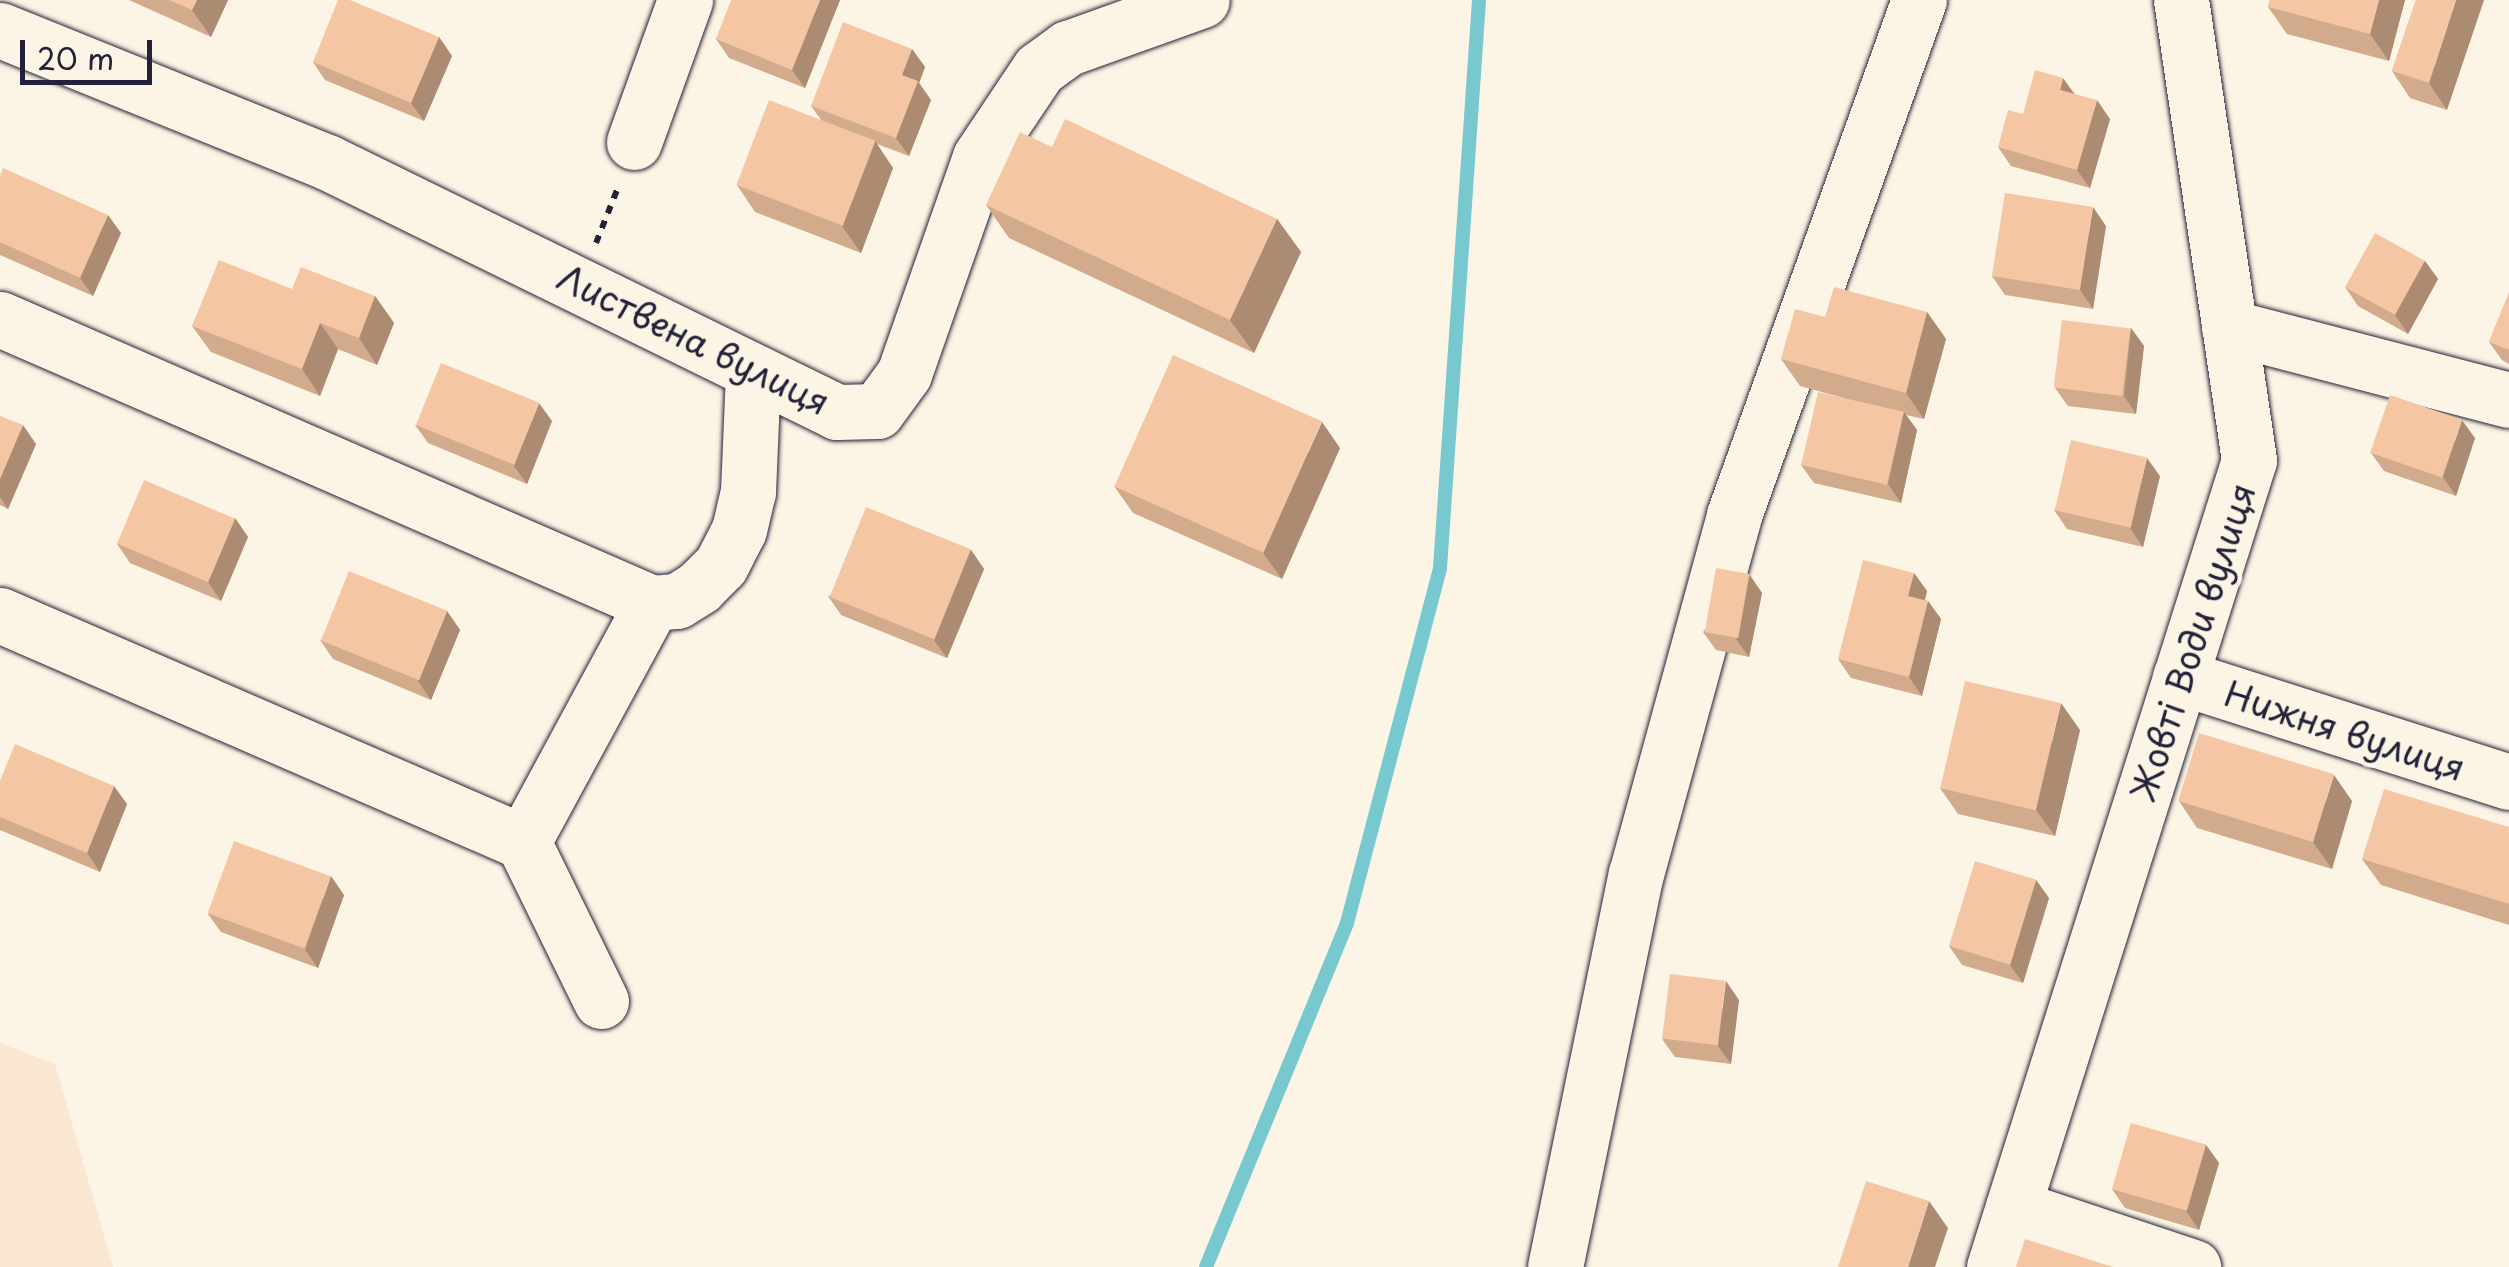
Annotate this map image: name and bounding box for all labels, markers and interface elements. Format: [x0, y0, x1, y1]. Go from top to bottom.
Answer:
scale bar [25, 20, 158, 82]
text: 20 m [37, 35, 114, 80]
street label: Листвена вулиця [551, 255, 837, 423]
street label: Жовті Води вулиця [2121, 477, 2263, 807]
street label: Нижня вулиця [2219, 671, 2471, 789]

